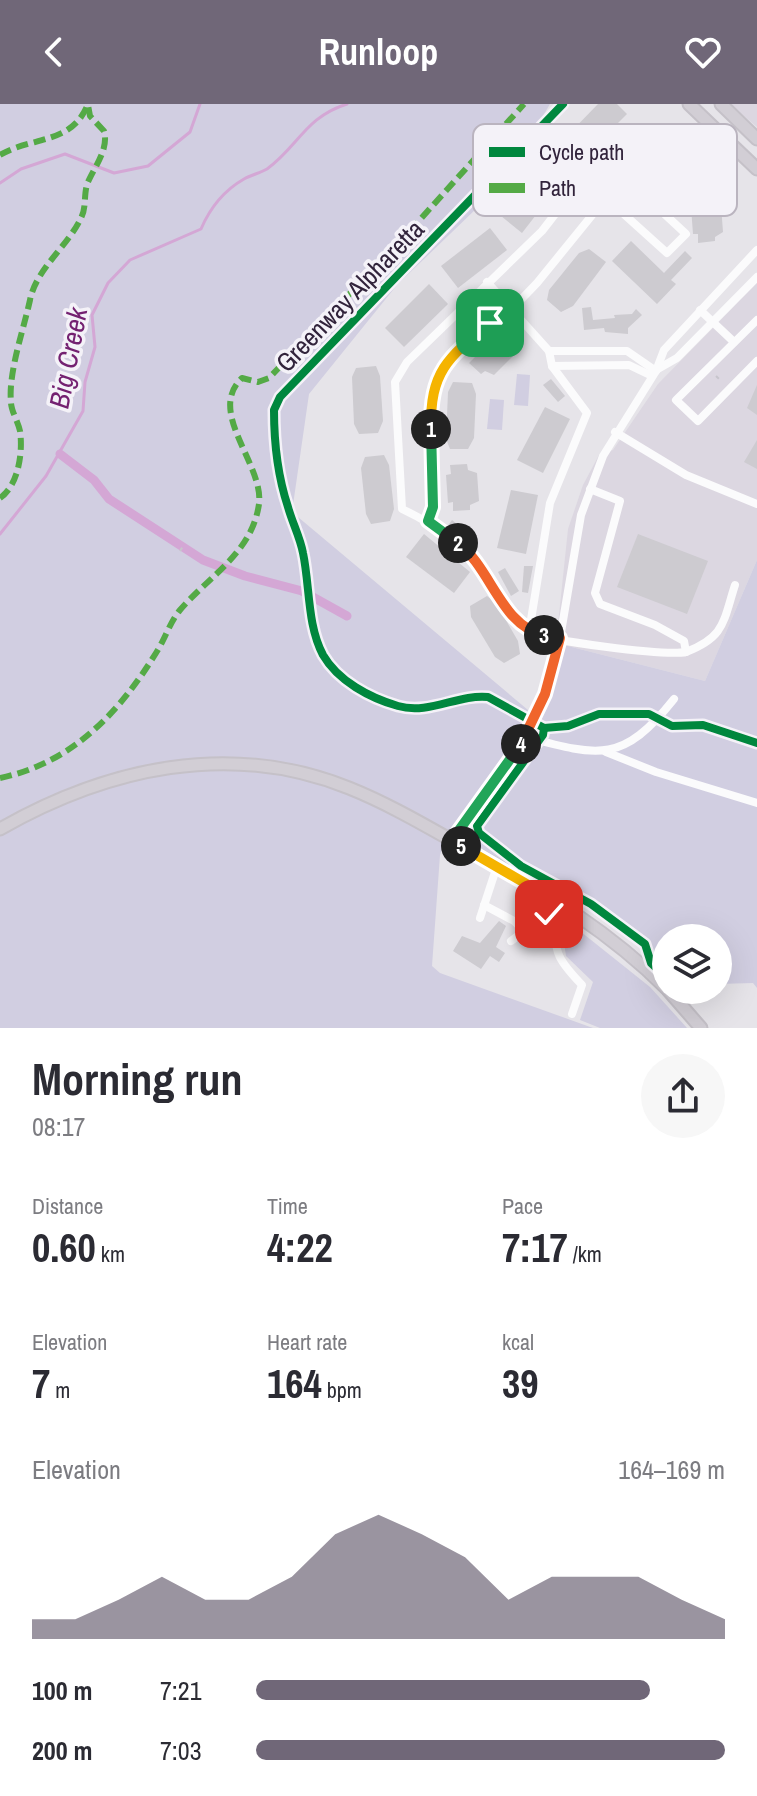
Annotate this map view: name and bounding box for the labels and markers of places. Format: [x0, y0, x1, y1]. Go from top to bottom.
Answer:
pin [456, 289, 524, 357]
pin: 1 [411, 409, 451, 449]
pin: 2 [438, 523, 478, 563]
pin: 3 [524, 615, 564, 655]
pin: 4 [501, 724, 541, 764]
pin: 5 [441, 826, 481, 866]
pin [515, 880, 583, 948]

